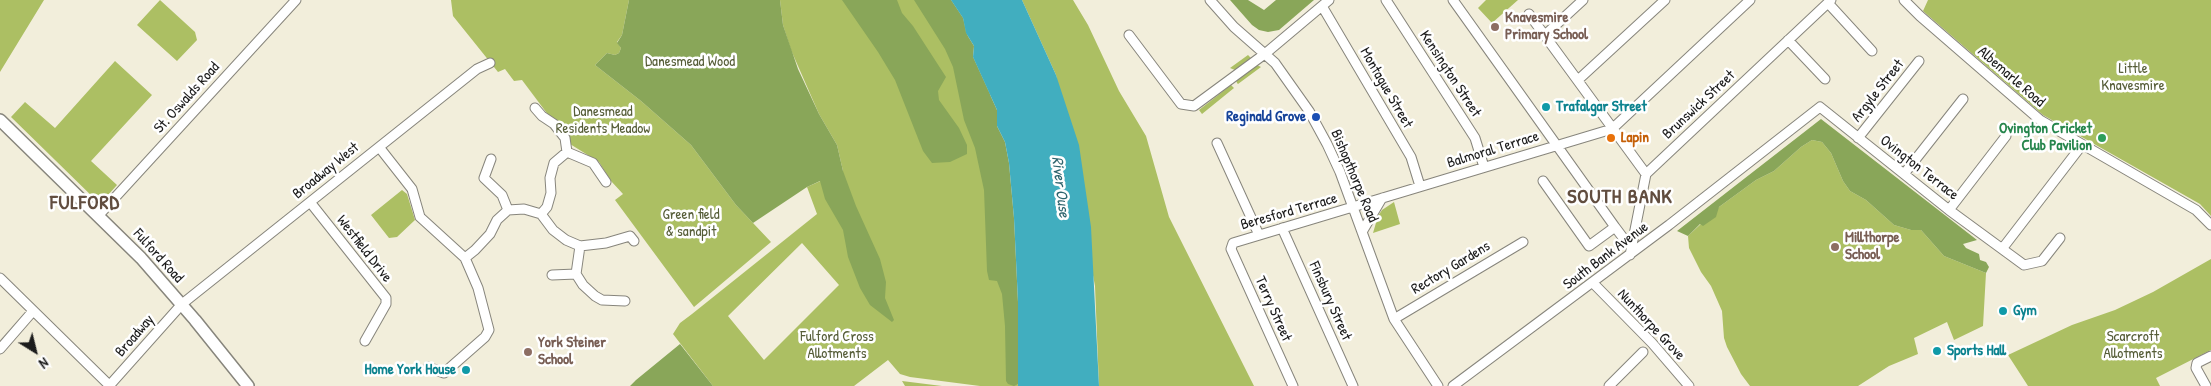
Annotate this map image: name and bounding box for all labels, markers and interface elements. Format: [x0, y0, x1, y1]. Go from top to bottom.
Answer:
place label: Knavesmire Primary School [1505, 9, 1588, 44]
marker: Knavesmire Primary School [1489, 21, 1501, 33]
street label: Kensington Street [1415, 27, 1485, 121]
street label: Albemarle Road [1974, 43, 2048, 111]
street label: Montague Street [1356, 45, 1416, 131]
park label: Danesmead Wood [645, 53, 735, 71]
street label: Argyle Street [1848, 56, 1908, 126]
street label: St. Oswalds Road [150, 59, 224, 137]
park label: Little Knavesmire [2101, 60, 2165, 95]
street label: Brunswick Street [1659, 67, 1739, 143]
place label: Trafalgar Street [1556, 98, 1647, 116]
marker: Trafalgar Street [1540, 101, 1552, 113]
park label: Danesmead Residents Meadow [556, 103, 650, 138]
place label: Reginald Grove [1226, 108, 1306, 126]
marker: Reginald Grove [1310, 111, 1322, 123]
place label: Ovington Cricket Club Pavilion [1999, 120, 2092, 155]
street label: Bishopthorpe Road [1326, 127, 1382, 225]
street label: Balmoral Terrace [1445, 128, 1541, 172]
place label: Lapin [1621, 129, 1649, 147]
marker: Lapin [1605, 132, 1617, 144]
street label: Ovington Terrace [1876, 132, 1962, 204]
marker: Ovington Cricket Club Pavilion [2096, 132, 2108, 144]
street label: Broadway West [289, 139, 363, 203]
water label: River Ouse [1047, 155, 1073, 219]
district label: SOUTH BANK [1566, 186, 1674, 210]
street label: Beresford Terrace [1239, 190, 1339, 234]
district label: FULFORD [49, 192, 121, 216]
park label: Green field & sandpit [663, 206, 719, 241]
street label: Westfield Drive [332, 212, 396, 286]
street label: South Bank Avenue [1560, 218, 1652, 294]
street label: Fulford Road [129, 225, 187, 287]
place label: Millthorpe School [1845, 229, 1899, 264]
street label: Rectory Gardens [1408, 237, 1494, 299]
marker: Millthorpe School [1829, 241, 1841, 253]
street label: Finsbury Street [1305, 259, 1355, 343]
street label: Terry Street [1251, 274, 1295, 344]
street label: Nunthorpe Grove [1613, 286, 1689, 364]
place label: Gym [2013, 302, 2037, 320]
marker: Gym [1997, 305, 2009, 317]
street label: Broadway [112, 311, 158, 361]
north arrow [10, 326, 60, 376]
park label: Fulford Cross Allotments [800, 328, 874, 363]
park label: Scarcroft Allotments [2104, 328, 2162, 363]
place label: York Steiner School [538, 334, 606, 369]
place label: Sports Hall [1947, 342, 2006, 360]
marker: Sports Hall [1931, 345, 1943, 357]
marker: York Steiner School [522, 346, 534, 358]
text: N [36, 354, 53, 373]
place label: Home York House [364, 361, 456, 379]
marker: Home York House [460, 364, 472, 376]

